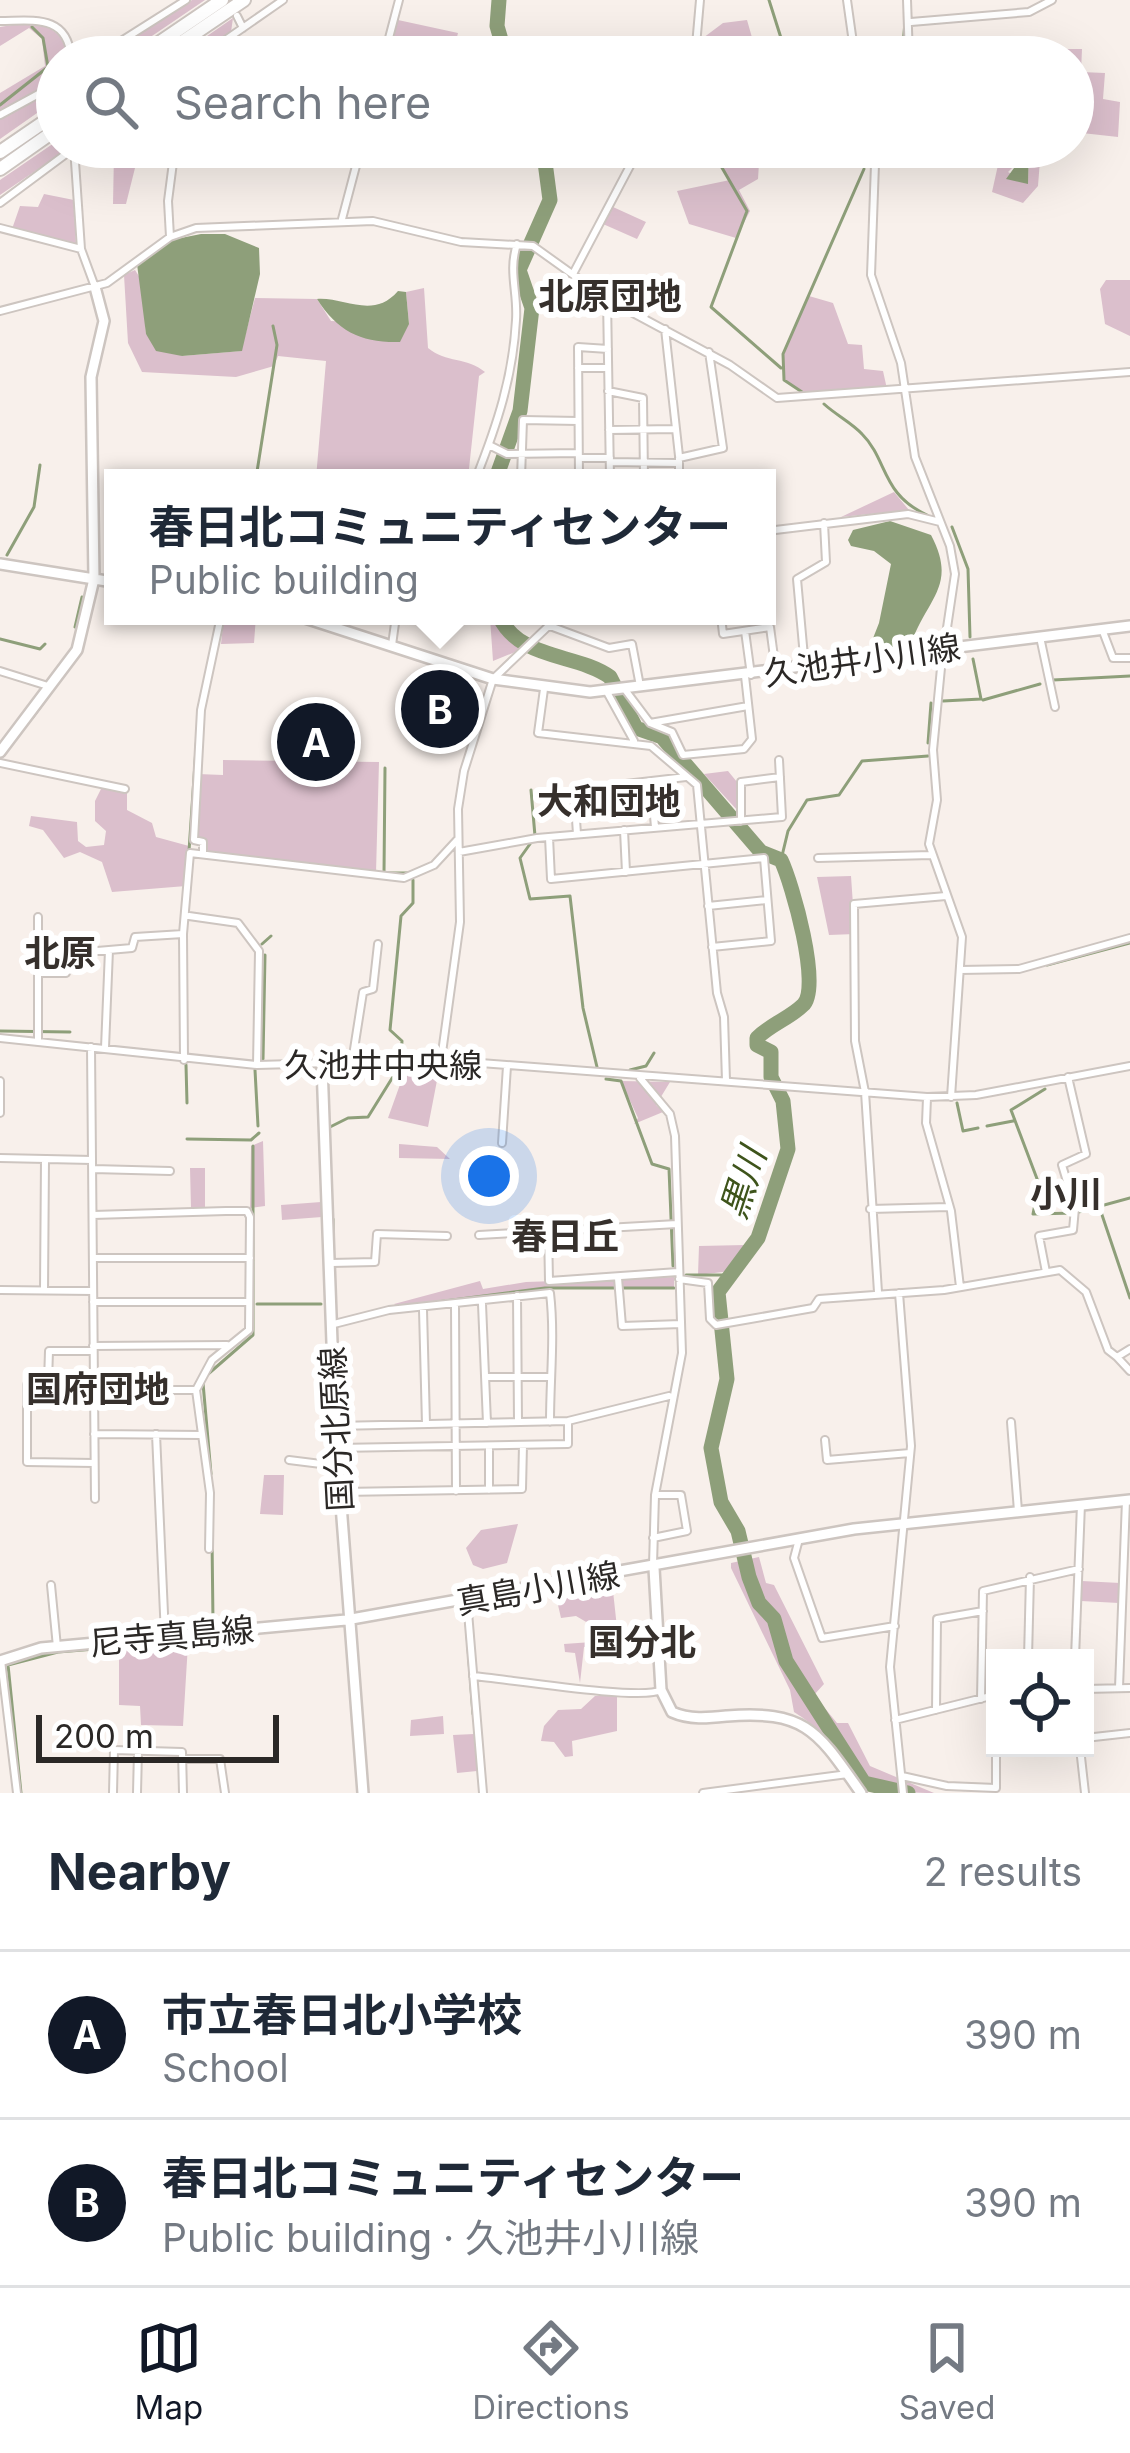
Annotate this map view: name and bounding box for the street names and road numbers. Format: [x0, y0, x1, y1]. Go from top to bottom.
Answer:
street label: 久池井小川線 [761, 626, 963, 694]
street label: 久池井中央線 [284, 1045, 482, 1085]
street label: 国分北原線 [312, 1346, 360, 1512]
street label: 真島小川線 [453, 1554, 623, 1622]
street label: 尼寺真島線 [88, 1609, 256, 1663]

